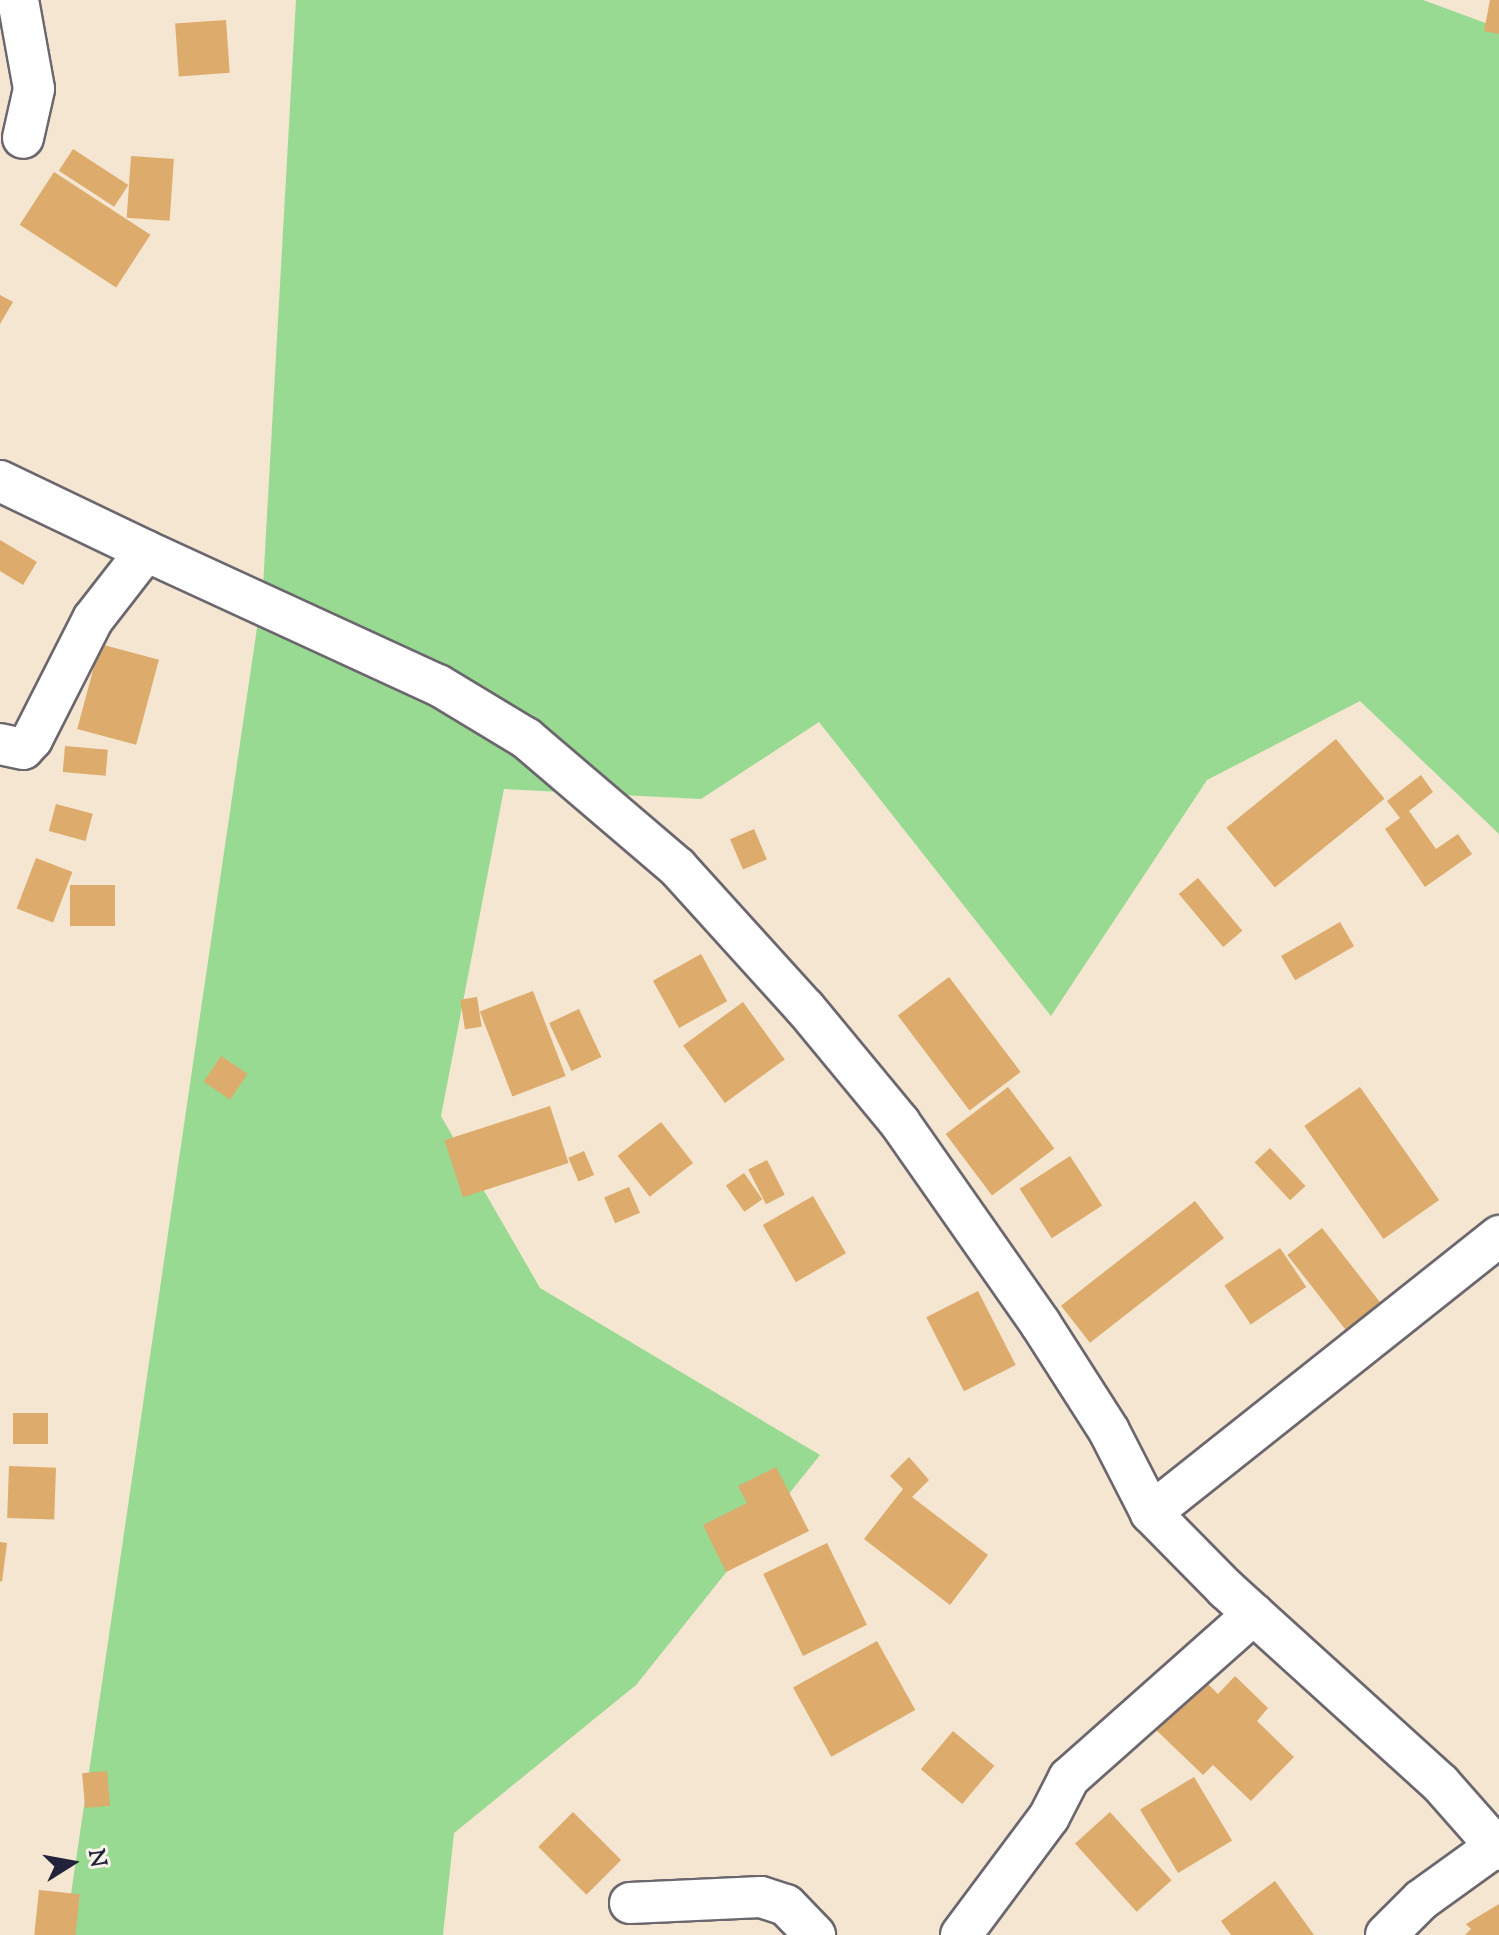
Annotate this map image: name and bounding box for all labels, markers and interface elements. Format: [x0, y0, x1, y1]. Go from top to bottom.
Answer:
north arrow [32, 1823, 112, 1903]
text: N [78, 1847, 113, 1870]

